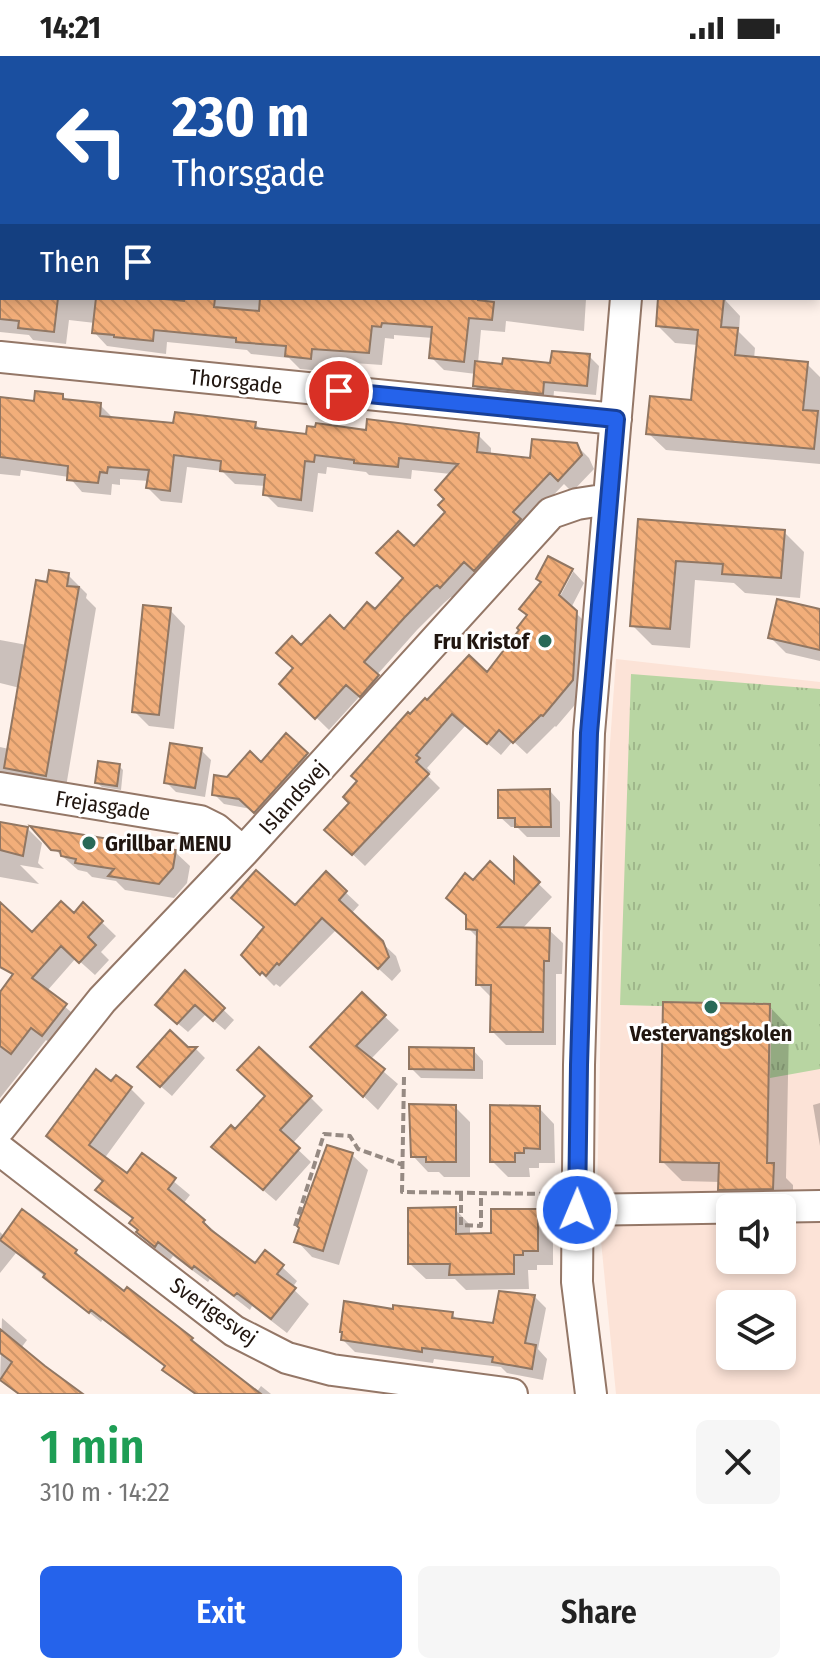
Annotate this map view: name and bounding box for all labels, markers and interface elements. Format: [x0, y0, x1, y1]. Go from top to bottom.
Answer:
text: 14:21 [40, 10, 101, 46]
text: 230 m [172, 84, 309, 151]
icon: left [40, 88, 144, 192]
text: Thorsgade [172, 152, 325, 196]
icon: arrive [116, 240, 160, 284]
text: Then [40, 244, 100, 280]
pin [305, 357, 373, 425]
street label: Thorsgade [188, 363, 284, 400]
icon: arrive [317, 369, 361, 413]
place label: Fru Kristof [434, 628, 531, 655]
marker: Fru Kristof [536, 632, 554, 650]
street label: Islandsvej [253, 755, 334, 840]
street label: Frejasgade [54, 785, 152, 826]
place label: Grillbar MENU [105, 830, 231, 857]
marker: Grillbar MENU [80, 834, 98, 852]
marker: Vestervangskolen [702, 998, 720, 1016]
place label: Vestervangskolen [629, 1020, 792, 1047]
position arrow [535, 1168, 619, 1252]
map controls [716, 1194, 796, 1370]
button: sound [716, 1194, 796, 1274]
street label: Sverigesvej [165, 1272, 263, 1351]
button: layers [716, 1290, 796, 1370]
text: 1 min [40, 1418, 145, 1476]
button: close [696, 1420, 780, 1504]
text: 310 m · 14:22 [40, 1477, 170, 1508]
button: Exit [40, 1566, 402, 1658]
button: Share [418, 1566, 780, 1658]

